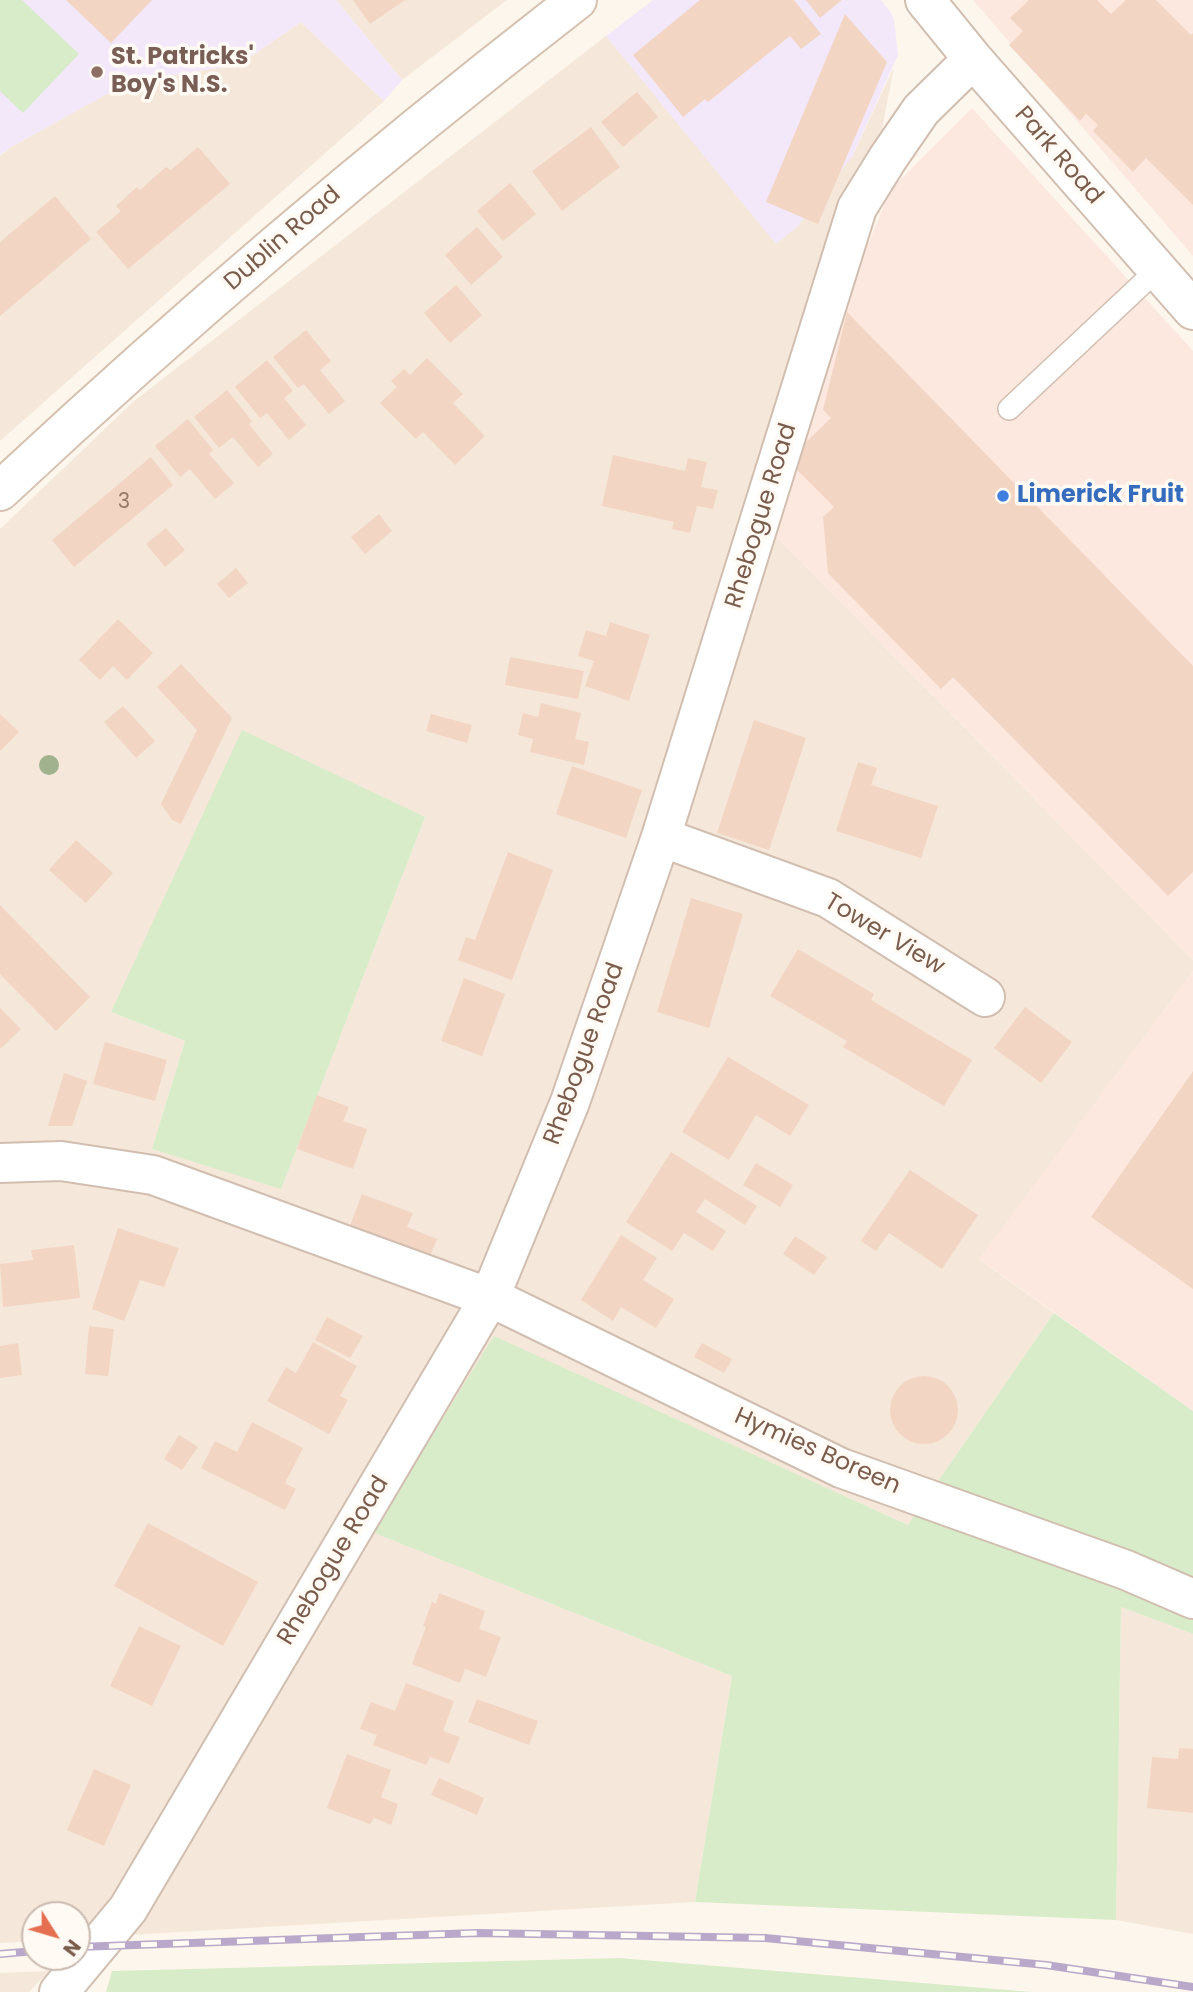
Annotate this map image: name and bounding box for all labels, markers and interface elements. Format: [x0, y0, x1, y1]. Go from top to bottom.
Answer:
place label: St. Patricks' Boy's N.S. [111, 44, 254, 100]
marker: St. Patricks' Boy's N.S. [89, 64, 105, 80]
street label: Park Road [1008, 101, 1108, 211]
street label: Dublin Road [219, 181, 347, 297]
street label: Rhebogue Road [720, 420, 804, 612]
place label: Limerick Fruit [1017, 482, 1184, 510]
marker: Limerick Fruit [995, 488, 1011, 504]
house number: 3 [118, 490, 130, 516]
street label: Tower View [819, 888, 949, 982]
street label: Rhebogue Road [539, 959, 631, 1149]
street label: Hymies Boreen [730, 1403, 904, 1501]
street label: Rhebogue Road [272, 1471, 396, 1651]
north arrow [21, 1901, 91, 1971]
text: N [56, 1934, 87, 1962]

